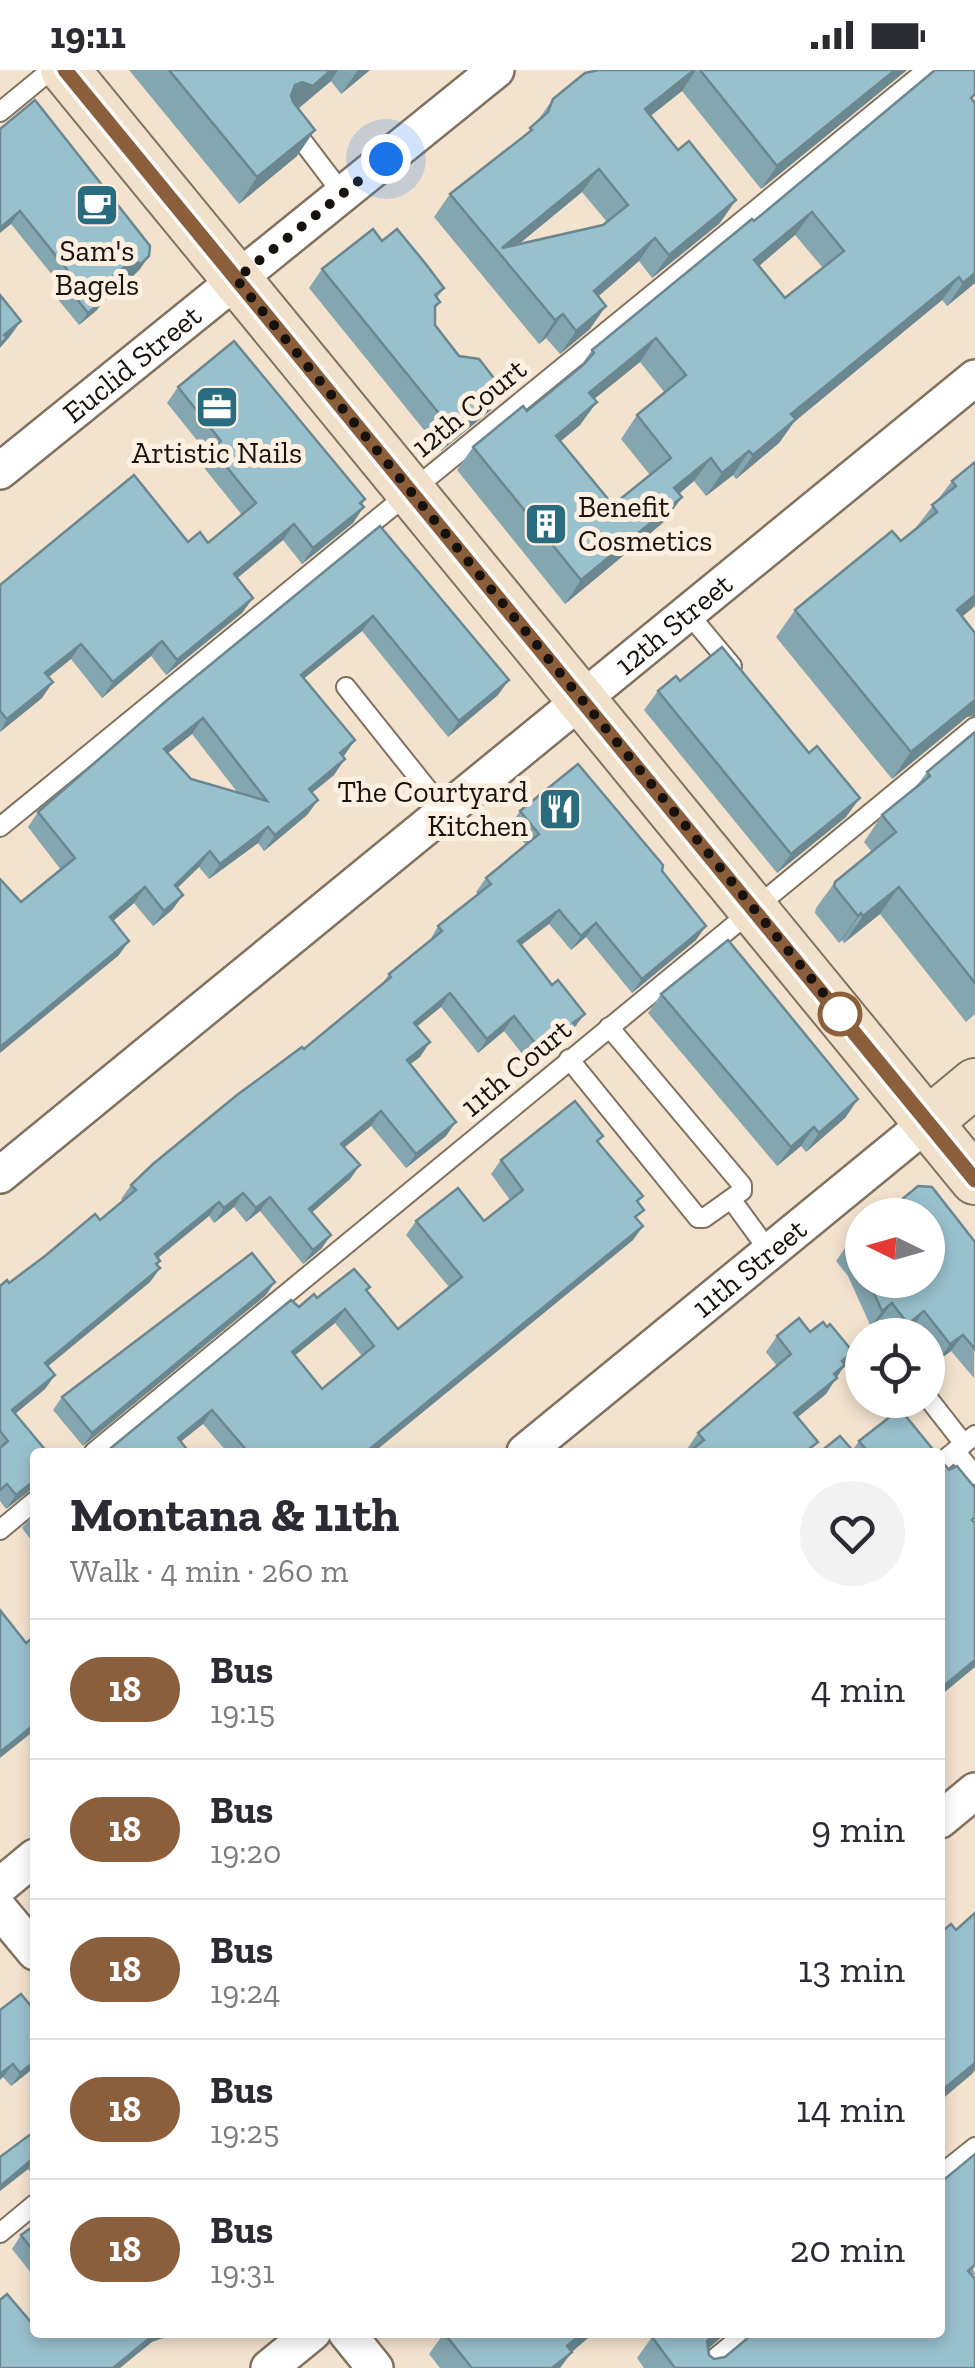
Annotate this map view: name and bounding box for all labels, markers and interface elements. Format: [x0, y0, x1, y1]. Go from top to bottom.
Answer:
text: 19:11 [50, 12, 126, 58]
your location [361, 134, 411, 184]
cafe icon: Sam's Bagels [74, 182, 120, 228]
place label: Sam's Bagels [55, 233, 139, 303]
street label: Euclid Street [56, 298, 209, 431]
street label: 12th Court [405, 351, 533, 465]
office icon: Artistic Nails [194, 384, 240, 430]
place label: Artistic Nails [132, 435, 302, 471]
place label: Benefit Cosmetics [578, 489, 712, 559]
building icon: Benefit Cosmetics [523, 501, 569, 547]
street label: 12th Street [608, 566, 739, 683]
place label: The Courtyard Kitchen [337, 774, 529, 844]
restaurant icon: The Courtyard Kitchen [537, 786, 583, 832]
unlabelled marker [819, 993, 861, 1035]
street label: 11th Court [454, 1012, 578, 1124]
north arrow [845, 1198, 945, 1298]
map controls [845, 1198, 945, 1418]
street label: 11th Street [685, 1211, 814, 1325]
button: locate [845, 1318, 945, 1418]
button: heart [800, 1481, 905, 1586]
text: Montana & 11th [70, 1486, 399, 1543]
text: Walk · 4 min · 260 m [70, 1552, 348, 1590]
text: Bus [210, 1647, 273, 1693]
text: 4 min [811, 1666, 905, 1712]
text: 18 [108, 1668, 142, 1710]
text: 19:15 [210, 1693, 275, 1731]
text: Bus [210, 1787, 273, 1833]
text: 9 min [811, 1806, 905, 1852]
text: 18 [108, 1808, 142, 1850]
text: 19:20 [210, 1833, 281, 1871]
text: Bus [210, 1927, 273, 1973]
text: 13 min [798, 1946, 905, 1992]
text: 18 [108, 1948, 142, 1990]
text: 19:24 [210, 1973, 280, 2011]
text: Bus [210, 2067, 273, 2113]
text: 14 min [796, 2086, 905, 2132]
text: 18 [108, 2088, 142, 2130]
text: 19:25 [210, 2113, 279, 2151]
text: Bus [210, 2207, 273, 2253]
text: 20 min [790, 2226, 905, 2272]
text: 18 [108, 2228, 142, 2270]
text: 19:31 [210, 2253, 274, 2291]

